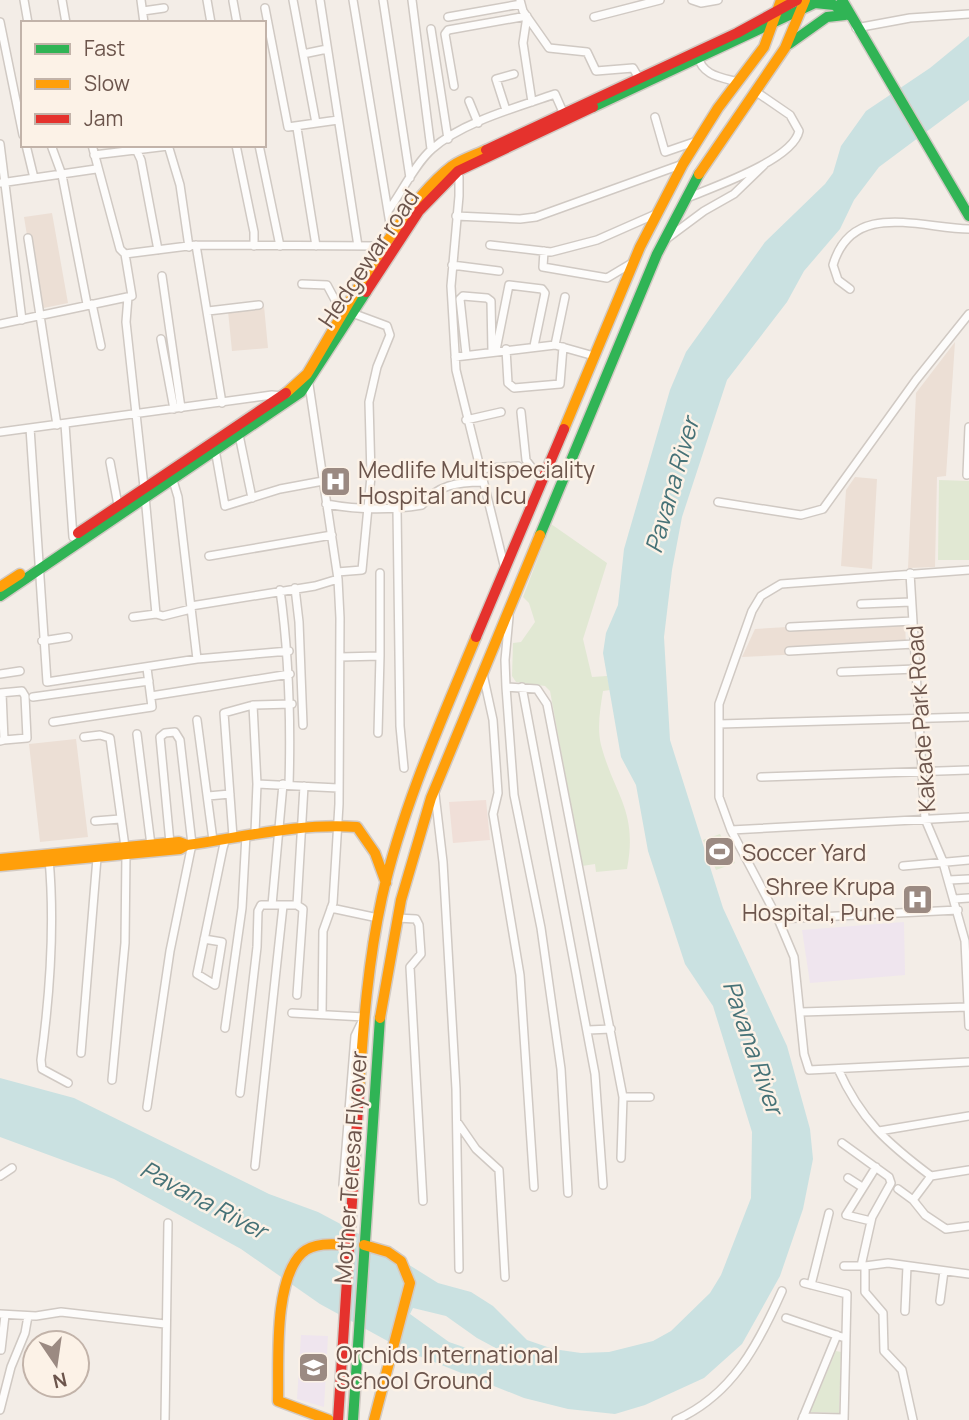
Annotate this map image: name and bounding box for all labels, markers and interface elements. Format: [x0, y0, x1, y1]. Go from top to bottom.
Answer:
legend [21, 21, 266, 147]
text: Fast [84, 34, 125, 62]
text: Slow [84, 69, 130, 97]
text: Jam [84, 104, 123, 132]
street label: Hedgewar road [310, 183, 426, 333]
water label: Pavana River [636, 410, 707, 556]
place label: Medlife Multispeciality Hospital and Icu [358, 453, 595, 511]
hospital icon: Medlife Multispeciality Hospital and Icu [318, 465, 352, 499]
street label: Kakade Park Road [898, 624, 942, 814]
sports icon: Soccer Yard [702, 835, 736, 869]
place label: Soccer Yard [742, 836, 866, 868]
place label: Shree Krupa Hospital, Pune [742, 870, 895, 928]
hospital icon: Shree Krupa Hospital, Pune [901, 882, 935, 916]
water label: Pavana River [716, 976, 793, 1121]
street label: Mother Teresa Flyover [326, 1050, 374, 1284]
water label: Pavana River [135, 1152, 276, 1248]
north arrow [21, 1329, 91, 1399]
place label: Orchids International School Ground [336, 1338, 559, 1396]
school or university icon: Orchids International School Ground [296, 1350, 330, 1384]
text: N [50, 1366, 69, 1395]

